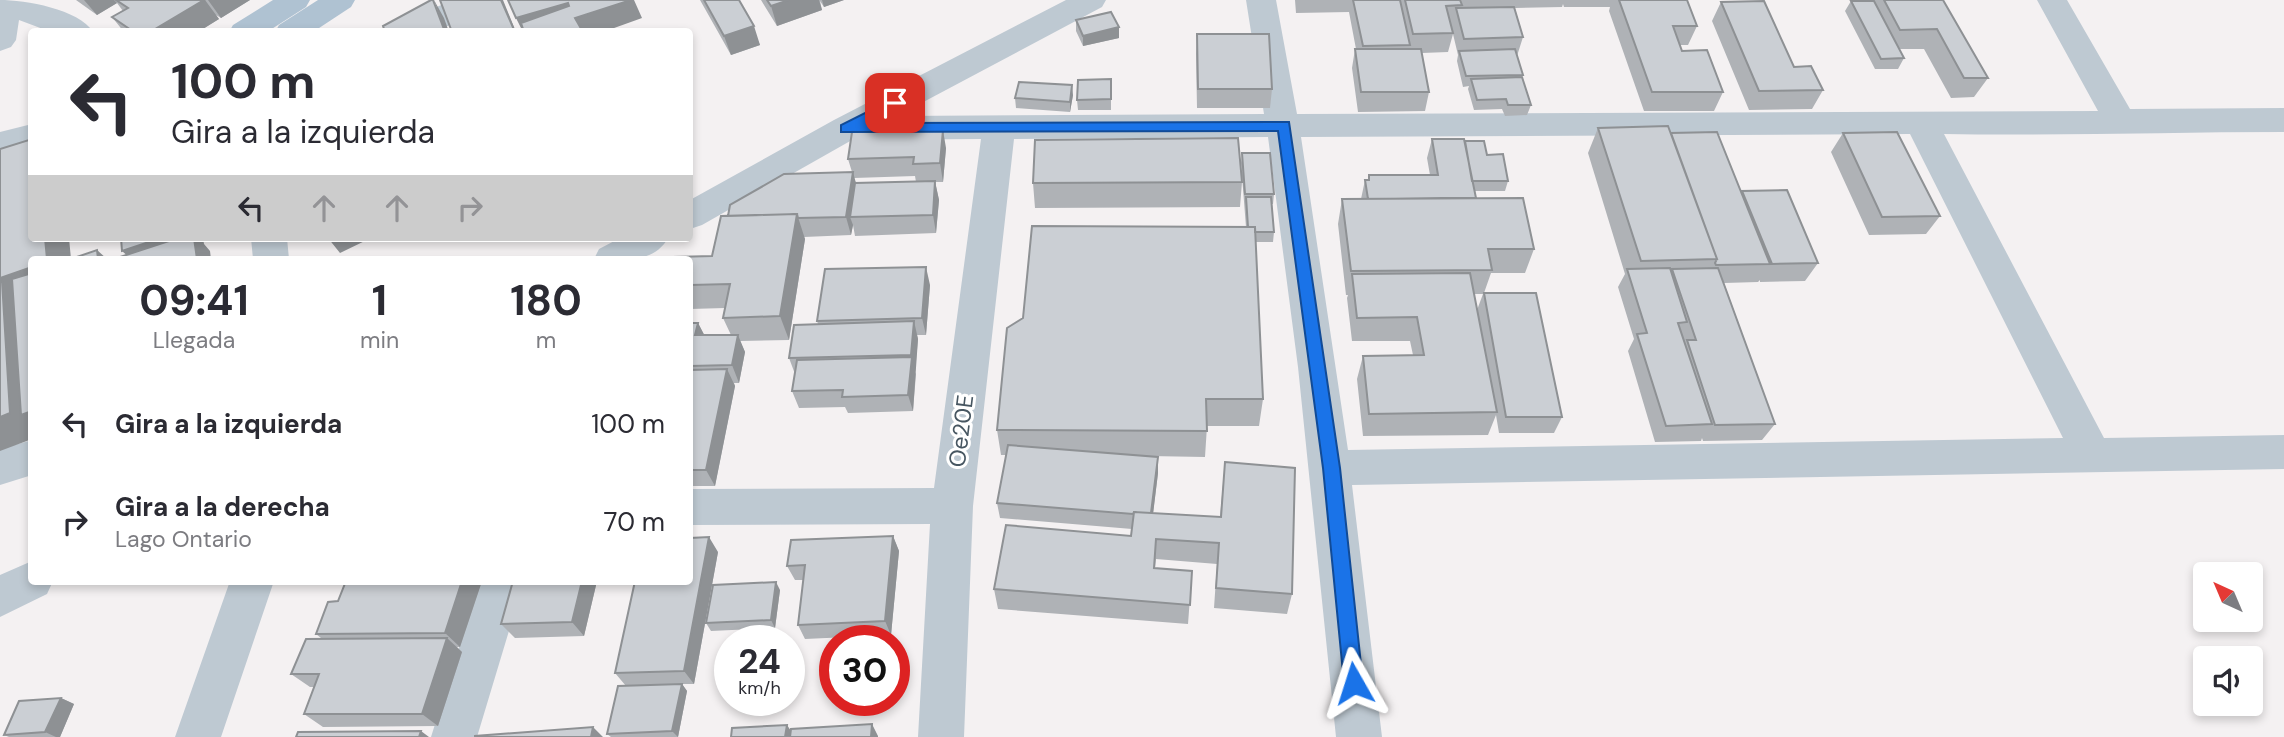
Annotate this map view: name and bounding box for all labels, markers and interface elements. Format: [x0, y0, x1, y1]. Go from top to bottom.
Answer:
text: 100 m [171, 49, 315, 113]
icon: left [56, 56, 147, 147]
pin [865, 73, 925, 133]
icon: arrive [876, 84, 914, 122]
text: Gira a la izquierda [171, 111, 435, 153]
icon: left [232, 189, 270, 227]
icon: ahead [305, 189, 343, 227]
icon: ahead [378, 189, 416, 227]
icon: right [451, 189, 489, 227]
text: 09:41 [139, 273, 249, 328]
text: 1 [372, 273, 387, 328]
text: 180 [510, 273, 582, 328]
text: Llegada [153, 325, 235, 355]
text: min [360, 325, 399, 355]
text: m [536, 325, 556, 355]
street label: Oe20E [942, 393, 980, 469]
icon: left [56, 405, 94, 443]
text: Gira a la izquierda [115, 407, 342, 441]
text: 100 m [591, 407, 665, 441]
text: Gira a la derecha [115, 490, 330, 524]
icon: right [56, 503, 94, 541]
text: 70 m [604, 505, 665, 539]
text: Lago Ontario [115, 524, 252, 554]
north arrow [2193, 562, 2263, 632]
map controls [2193, 562, 2263, 716]
speed limit sign: 30 [819, 625, 910, 716]
text: 24 [738, 638, 781, 684]
position arrow [1317, 646, 1391, 720]
button: sound [2193, 646, 2263, 716]
text: km/h [738, 676, 781, 700]

